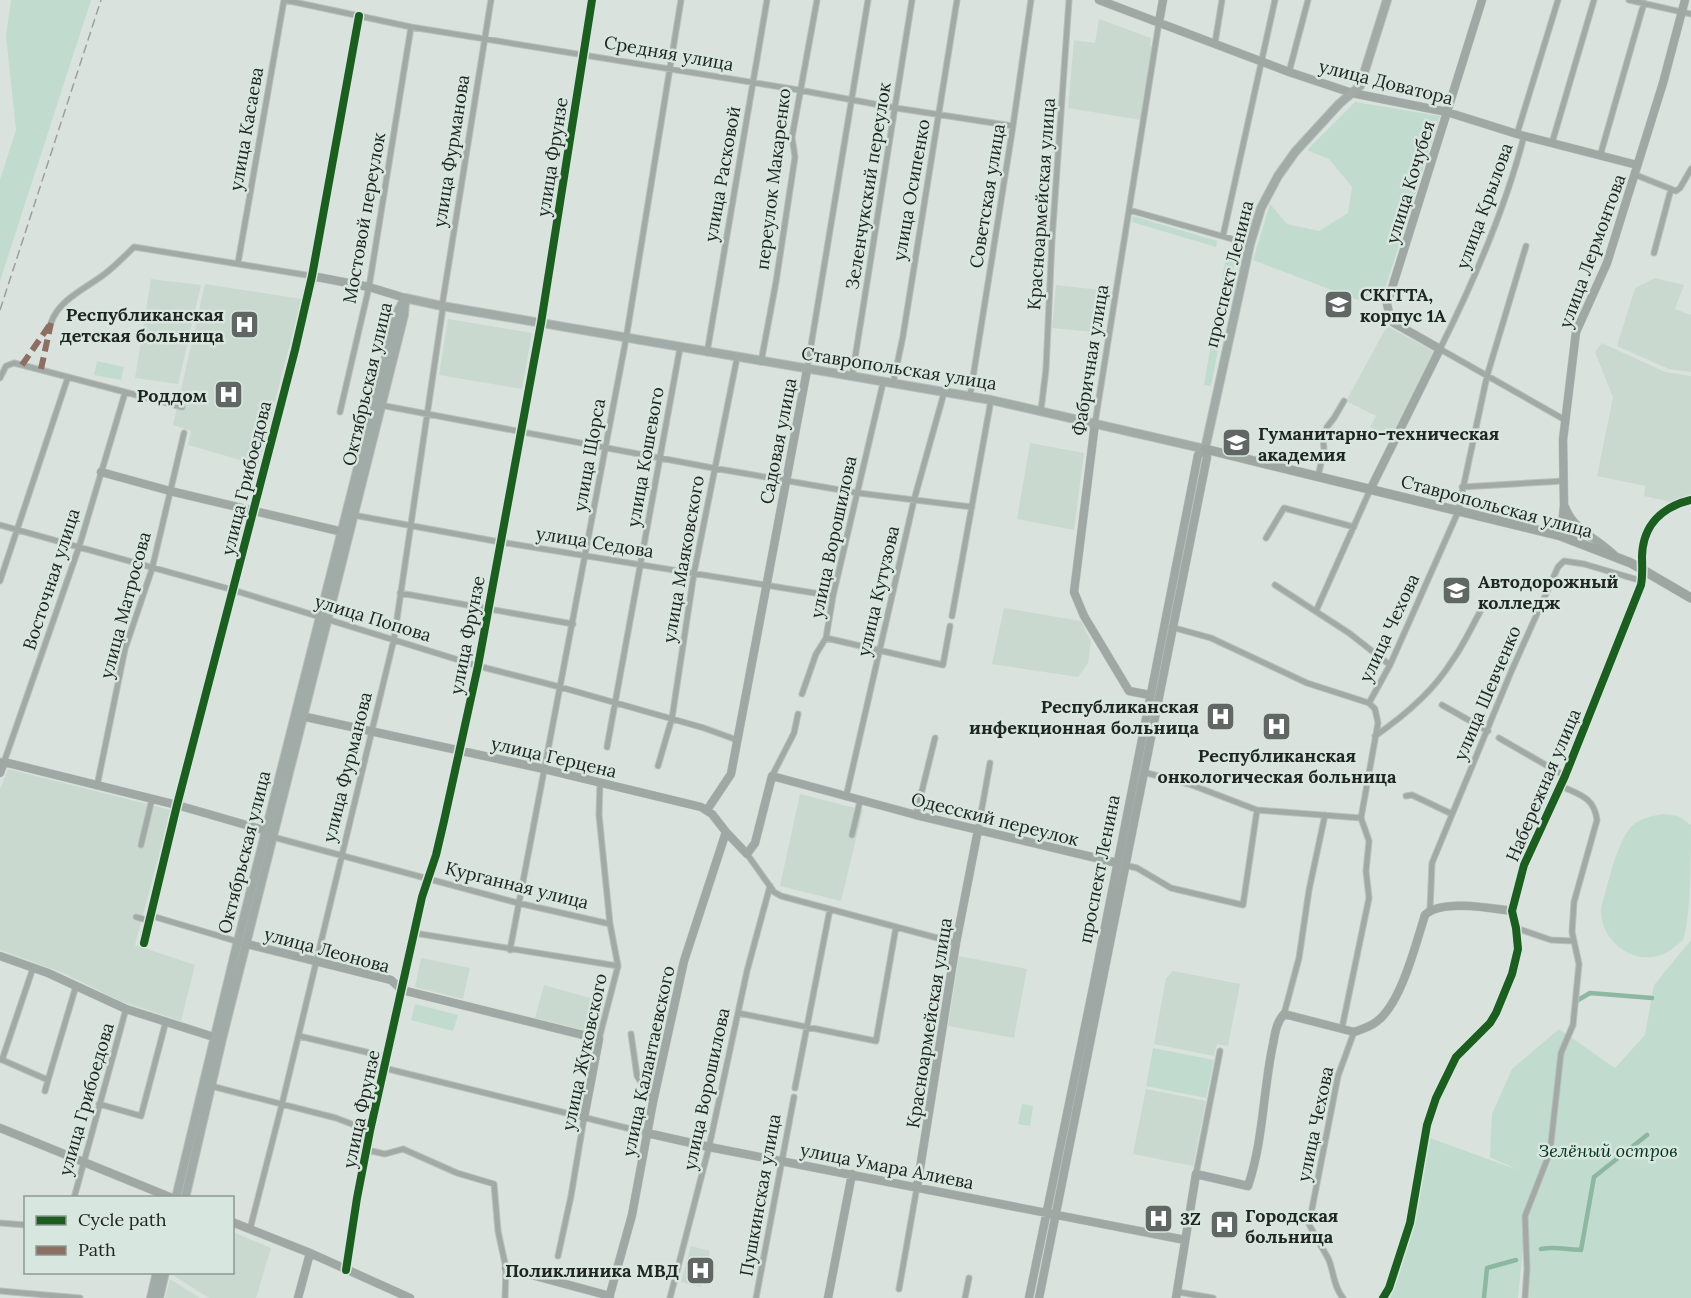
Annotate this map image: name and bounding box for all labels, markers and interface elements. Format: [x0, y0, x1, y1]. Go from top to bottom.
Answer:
street label: Средняя улица [602, 30, 736, 76]
street label: улица Доватора [1316, 54, 1456, 110]
street label: улица Касаева [224, 65, 268, 193]
street label: улица Фурманова [428, 73, 474, 229]
street label: Зеленчукский переулок [840, 80, 896, 291]
street label: переулок Макаренко [750, 87, 796, 271]
street label: улица Фрунзе [531, 95, 573, 218]
street label: Красноармейская улица [1022, 97, 1060, 311]
street label: улица Расковой [699, 104, 745, 244]
street label: улица Осипенко [887, 117, 935, 263]
street label: улица Кочубея [1380, 118, 1440, 246]
street label: Советская улица [964, 122, 1010, 270]
street label: Мостовой переулок [338, 130, 390, 305]
street label: улица Крылова [1450, 140, 1518, 272]
street label: улица Лермонтова [1553, 171, 1631, 331]
street label: проспект Ленина [1200, 198, 1258, 350]
street label: Фабричная улица [1067, 283, 1113, 437]
place label: СКГГТА, корпус 1А [1360, 283, 1446, 327]
school or university icon: СКГГТА, корпус 1А [1323, 288, 1355, 320]
street label: Октябрьская улица [337, 300, 397, 468]
place label: Республиканская детская больница [60, 303, 225, 347]
hospital icon: Республиканская детская больница [229, 308, 261, 340]
street label: Ставропольская улица [800, 341, 998, 395]
street label: Садовая улица [754, 376, 802, 506]
hospital icon: Роддом [212, 379, 244, 411]
place label: Роддом [137, 384, 207, 407]
street label: улица Кошевого [621, 385, 669, 529]
street label: улица Щорса [568, 397, 610, 513]
street label: улица Грибоедова [216, 398, 276, 558]
place label: Гуманитарно-техническая академия [1258, 422, 1499, 466]
school or university icon: Гуманитарно-техническая академия [1221, 427, 1253, 459]
street label: улица Ворошилова [805, 454, 861, 620]
street label: Ставропольская улица [1399, 469, 1595, 543]
street label: улица Маяковского [657, 473, 709, 645]
street label: Восточная улица [17, 505, 85, 653]
street label: улица Седова [535, 521, 655, 563]
street label: улица Кутузова [852, 523, 904, 659]
street label: улица Матросова [94, 529, 156, 681]
street label: улица Чехова [1354, 570, 1424, 686]
place label: Автодорожный колледж [1478, 570, 1619, 614]
street label: улица Фрунзе [444, 573, 490, 696]
school or university icon: Автодорожный колледж [1441, 575, 1473, 607]
street label: улица Попова [312, 589, 434, 647]
street label: улица Шевченко [1448, 622, 1526, 764]
street label: улица Фурманова [317, 689, 377, 845]
place label: Республиканская инфекционная больница [969, 695, 1200, 739]
hospital icon: Республиканская инфекционная больница [1204, 700, 1236, 732]
street label: Набережная улица [1500, 705, 1586, 865]
hospital icon: Республиканская онкологическая больница [1261, 710, 1293, 742]
street label: улица Герцена [489, 731, 619, 783]
place label: Республиканская онкологическая больница [1157, 744, 1397, 788]
street label: Октябрьская улица [213, 768, 275, 936]
street label: Одесский переулок [909, 787, 1082, 851]
street label: проспект Ленина [1073, 793, 1125, 945]
street label: Курганная улица [443, 856, 591, 914]
street label: Красноармейская улица [901, 916, 957, 1130]
street label: улица Леонова [262, 922, 392, 978]
street label: улица Калантаевского [617, 963, 679, 1159]
street label: улица Жуковского [556, 971, 612, 1133]
street label: улица Ворошилова [678, 1006, 734, 1172]
street label: улица Грибоедова [53, 1020, 119, 1178]
street label: улица Фрунзе [337, 1047, 385, 1170]
street label: улица Чехова [1292, 1064, 1338, 1184]
street label: Пушкинская улица [734, 1112, 786, 1278]
street label: улица Умара Алиева [798, 1138, 976, 1194]
park label: Зелёный остров [1538, 1139, 1678, 1162]
legend [24, 1196, 234, 1274]
hospital icon: 3Z [1143, 1202, 1175, 1234]
place label: Городская больница [1245, 1204, 1339, 1248]
place label: 3Z [1180, 1207, 1201, 1230]
text: Cycle path [78, 1208, 167, 1231]
hospital icon: Городская больница [1208, 1209, 1240, 1241]
text: Path [78, 1238, 116, 1261]
hospital icon: Поликлиника МВД [684, 1254, 716, 1286]
place label: Поликлиника МВД [505, 1259, 679, 1282]

